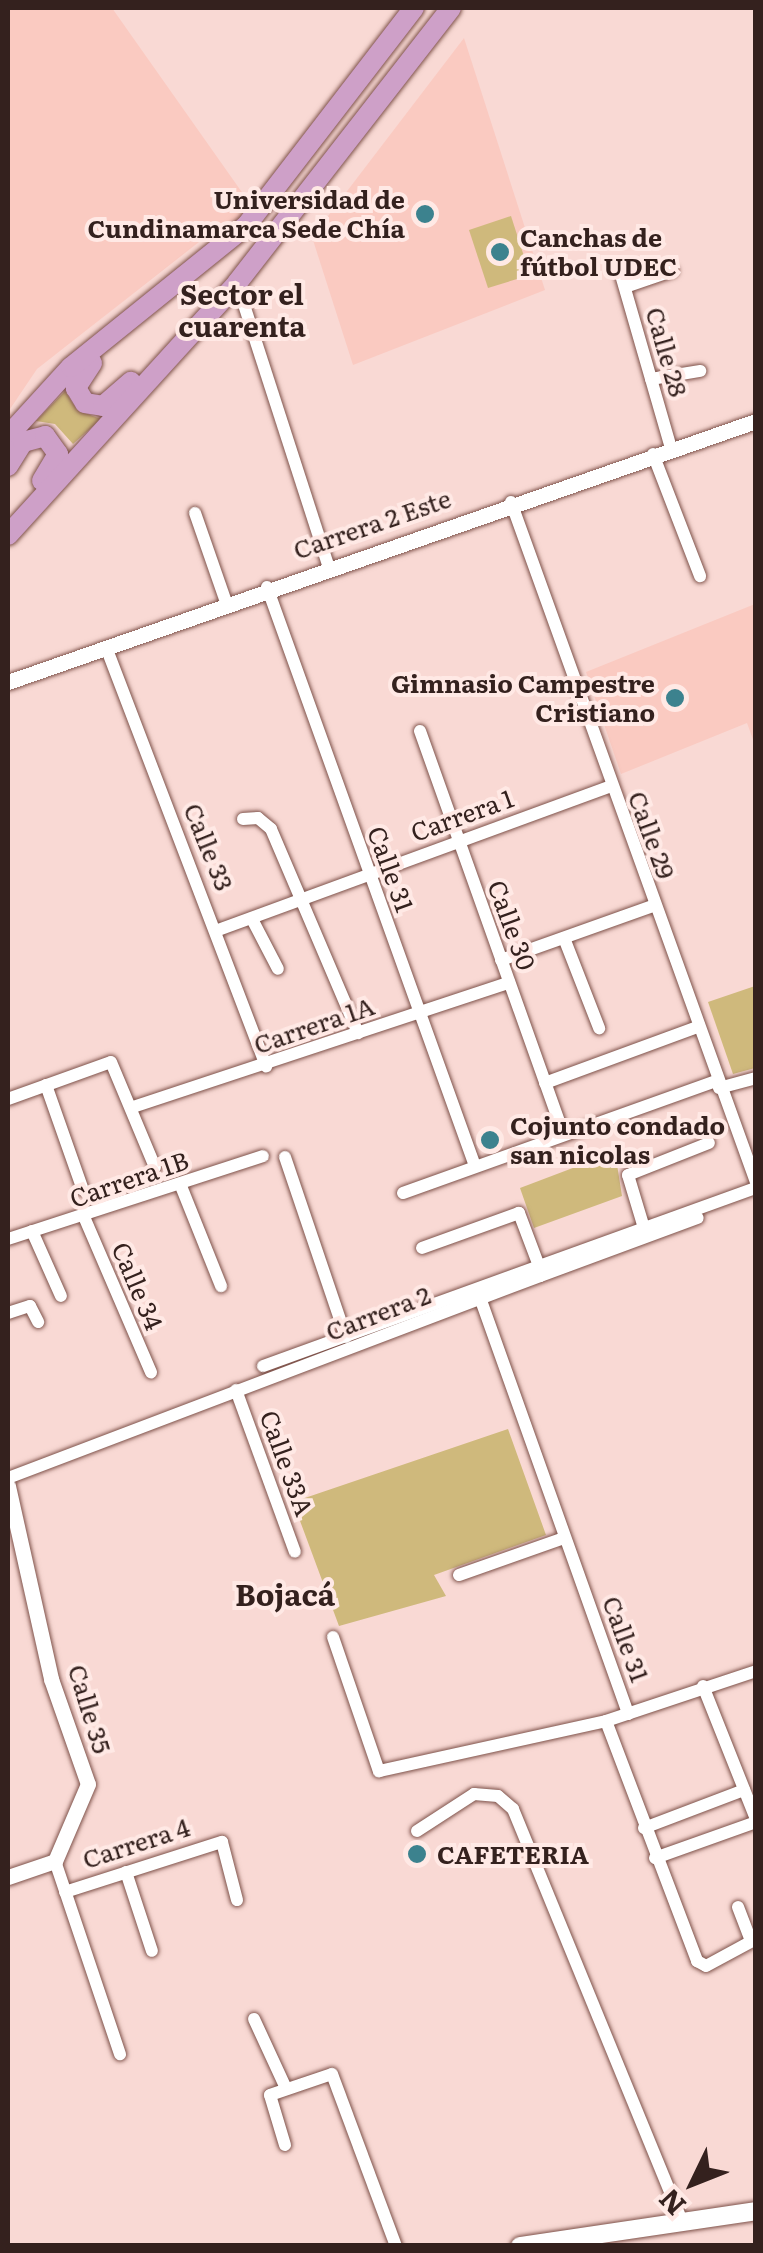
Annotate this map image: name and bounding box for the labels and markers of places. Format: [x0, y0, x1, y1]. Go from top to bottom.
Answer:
place label: Universidad de Cundinamarca Sede Chía [88, 185, 405, 244]
marker: Universidad de Cundinamarca Sede Chía [414, 203, 436, 225]
place label: Canchas de fútbol UDEC [520, 223, 677, 282]
marker: Canchas de fútbol UDEC [489, 241, 511, 263]
place label: Gimnasio Campestre Cristiano [391, 669, 655, 728]
marker: Gimnasio Campestre Cristiano [664, 687, 686, 709]
place label: Cojunto condado san nicolas [510, 1111, 725, 1170]
marker: Cojunto condado san nicolas [479, 1129, 501, 1151]
place label: CAFETERIA [437, 1839, 589, 1869]
marker: CAFETERIA [406, 1843, 428, 1865]

